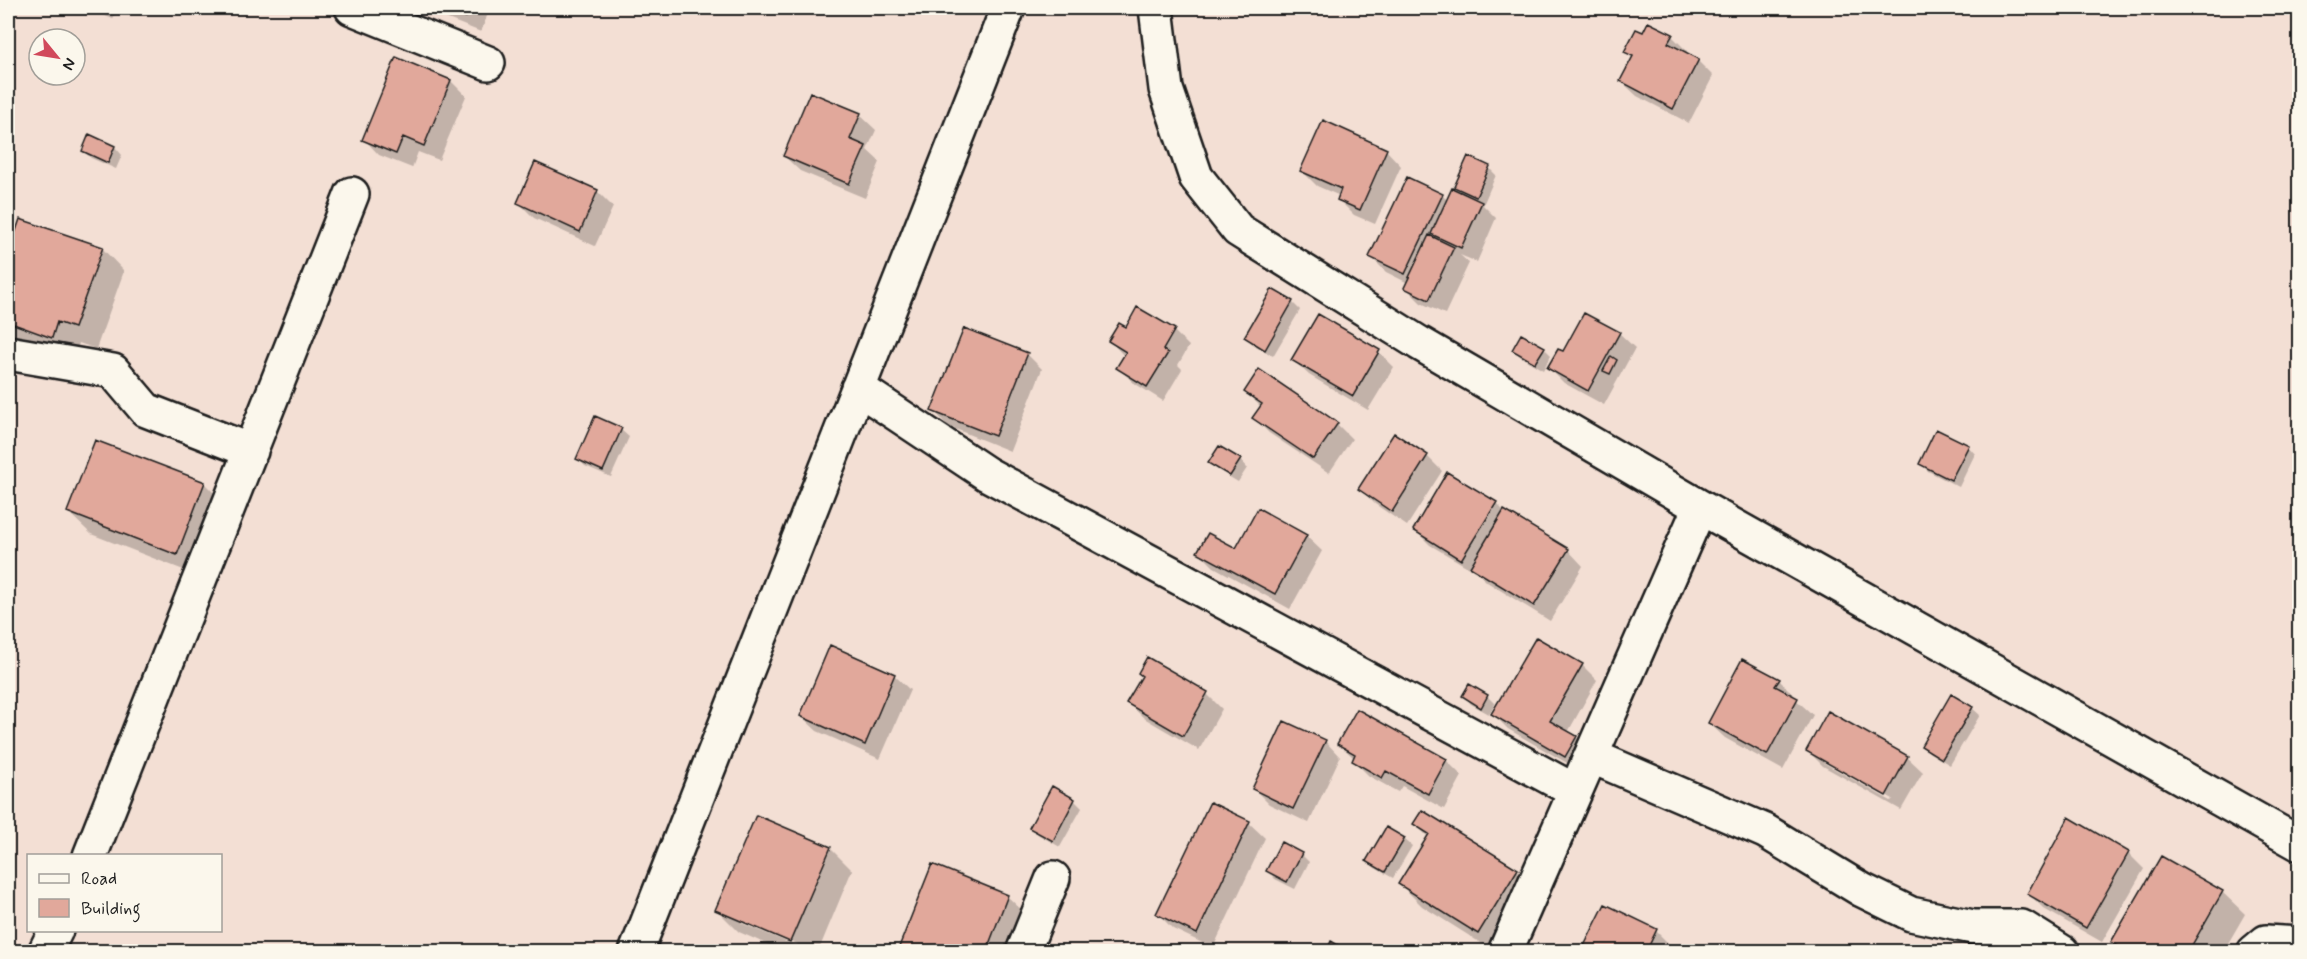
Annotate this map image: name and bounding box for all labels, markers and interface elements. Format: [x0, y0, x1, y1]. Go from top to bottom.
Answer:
north arrow [27, 27, 87, 87]
text: N [57, 54, 80, 74]
legend [27, 854, 222, 932]
text: Road [81, 867, 117, 891]
text: Building [81, 897, 141, 923]

